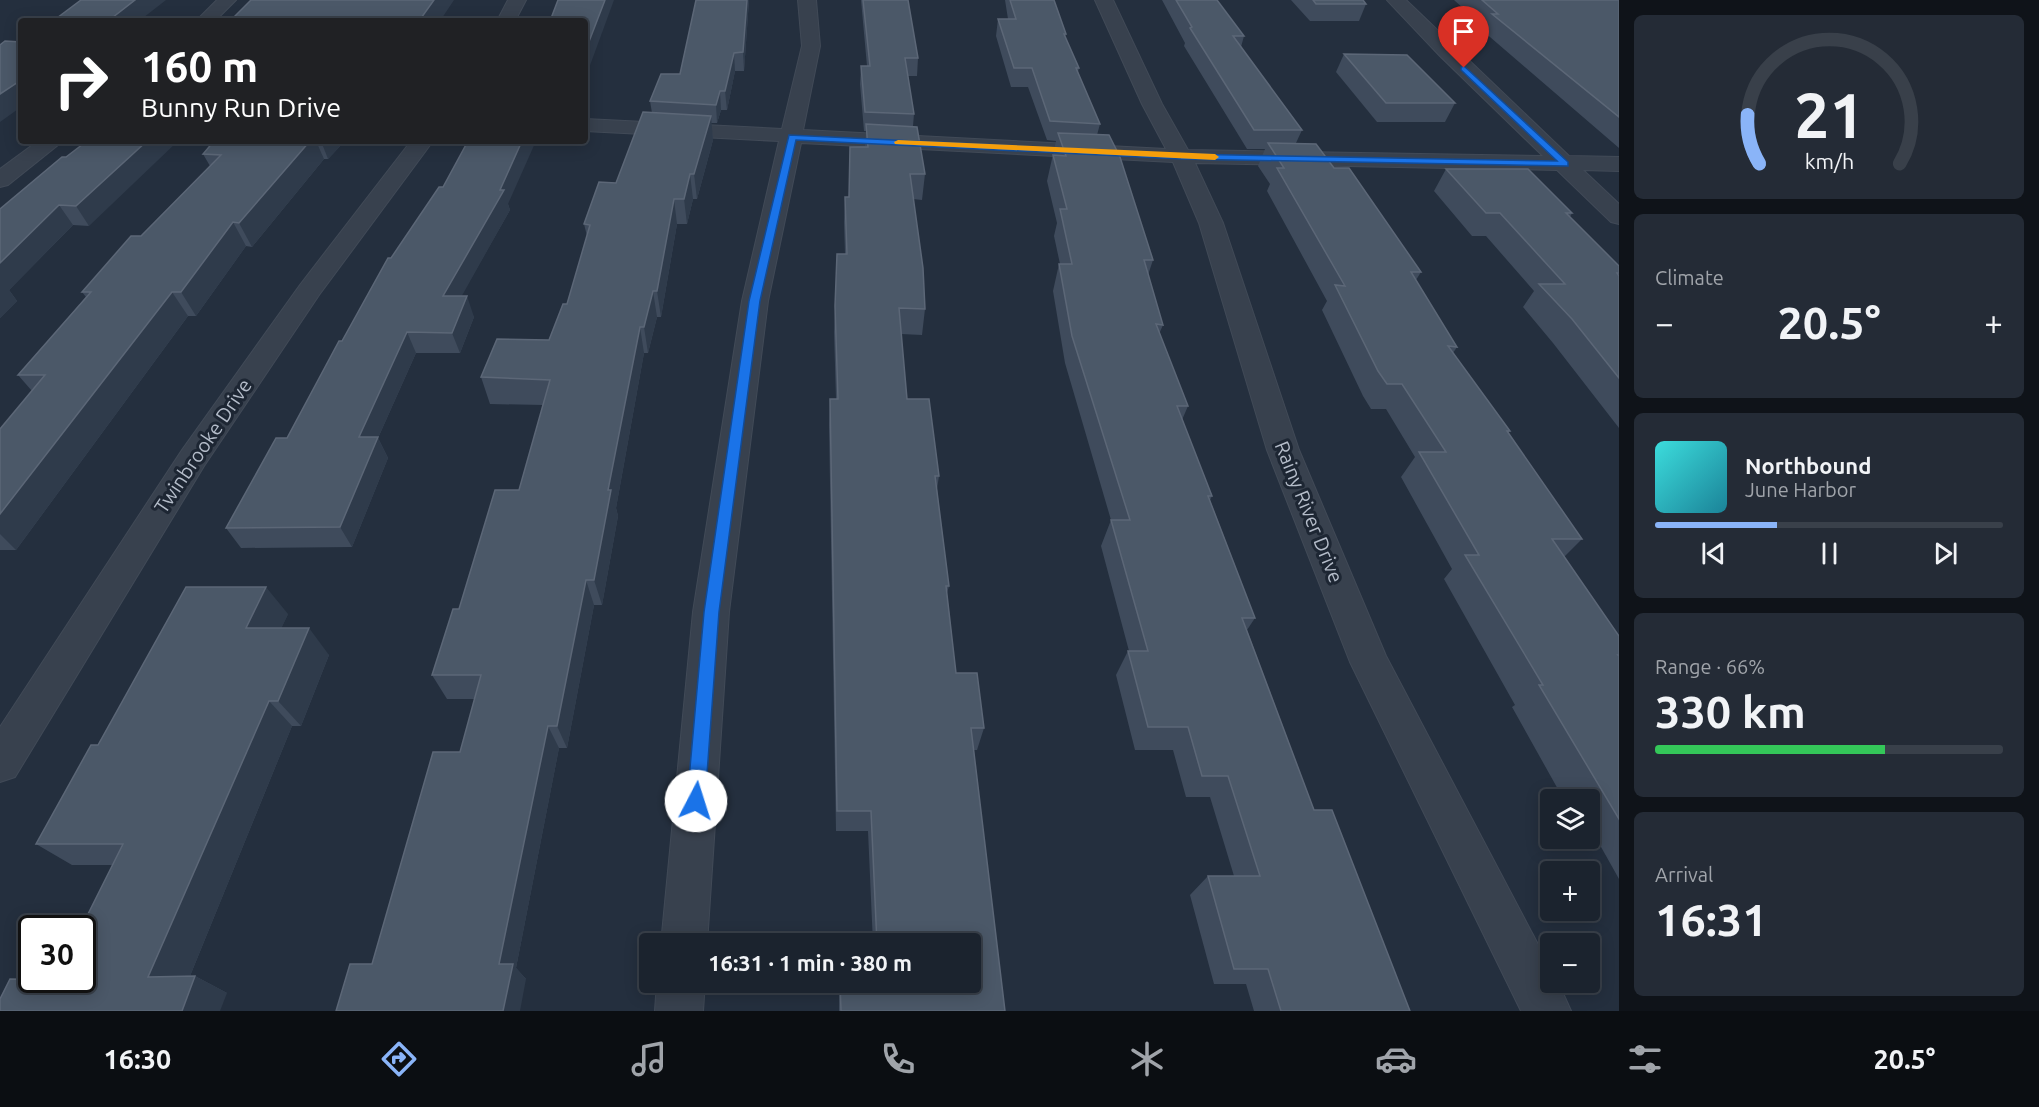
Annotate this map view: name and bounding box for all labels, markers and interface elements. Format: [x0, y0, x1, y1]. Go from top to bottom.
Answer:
pin [1438, 6, 1489, 68]
icon: arrive [1447, 15, 1480, 48]
icon: right [42, 42, 120, 120]
text: 160 m [141, 43, 258, 90]
text: 21 [1794, 80, 1864, 150]
text: Bunny Run Drive [141, 92, 341, 122]
text: km/h [1804, 149, 1854, 173]
text: Climate [1655, 266, 1724, 289]
text: 20.5° [1777, 297, 1881, 348]
text: − [1655, 304, 1674, 341]
text: + [1984, 304, 2003, 341]
street label: Twinbrooke Drive [149, 374, 256, 517]
street label: Rainy River Drive [1271, 438, 1348, 586]
text: Northbound [1745, 453, 1871, 478]
text: June Harbor [1745, 478, 1856, 501]
icon: previous [1697, 537, 1730, 570]
icon: pause [1813, 537, 1846, 570]
icon: next [1929, 537, 1962, 570]
text: Range · 66% [1655, 655, 1765, 678]
text: 330 km [1655, 686, 1806, 737]
position arrow [664, 769, 728, 833]
map controls [1540, 789, 1600, 993]
button: layers [1540, 789, 1600, 849]
button: + [1540, 861, 1600, 921]
text: Arrival [1655, 863, 1713, 886]
text: 16:31 [1655, 894, 1768, 945]
speed limit sign: 30 [18, 915, 96, 993]
button: − [1540, 933, 1600, 993]
text: 16:31 · 1 min · 380 m [708, 950, 912, 975]
icon: directions [378, 1038, 420, 1080]
icon: music [628, 1038, 670, 1080]
icon: phone [877, 1038, 919, 1080]
icon: climate [1126, 1038, 1168, 1080]
icon: car [1375, 1038, 1417, 1080]
icon: filters [1624, 1038, 1666, 1080]
text: 16:30 [104, 1044, 171, 1074]
text: 20.5° [1873, 1044, 1935, 1074]

